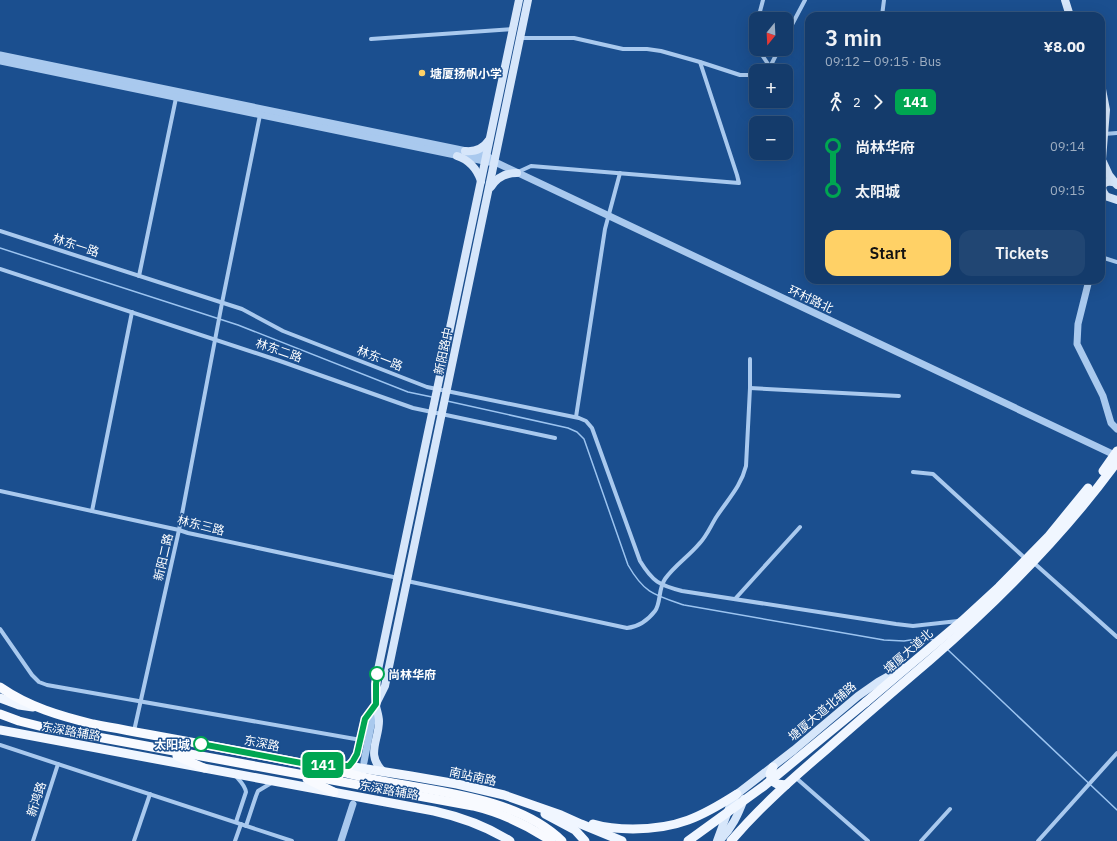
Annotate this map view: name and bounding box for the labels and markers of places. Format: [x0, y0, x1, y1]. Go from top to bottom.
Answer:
place label: 塘厦扬帆小学 [430, 66, 502, 81]
marker: 塘厦扬帆小学 [417, 68, 427, 78]
marker: 尚林华府 [369, 666, 385, 682]
place label: 尚林华府 [388, 667, 436, 682]
marker: 太阳城 [193, 736, 209, 752]
place label: 太阳城 [154, 737, 190, 752]

